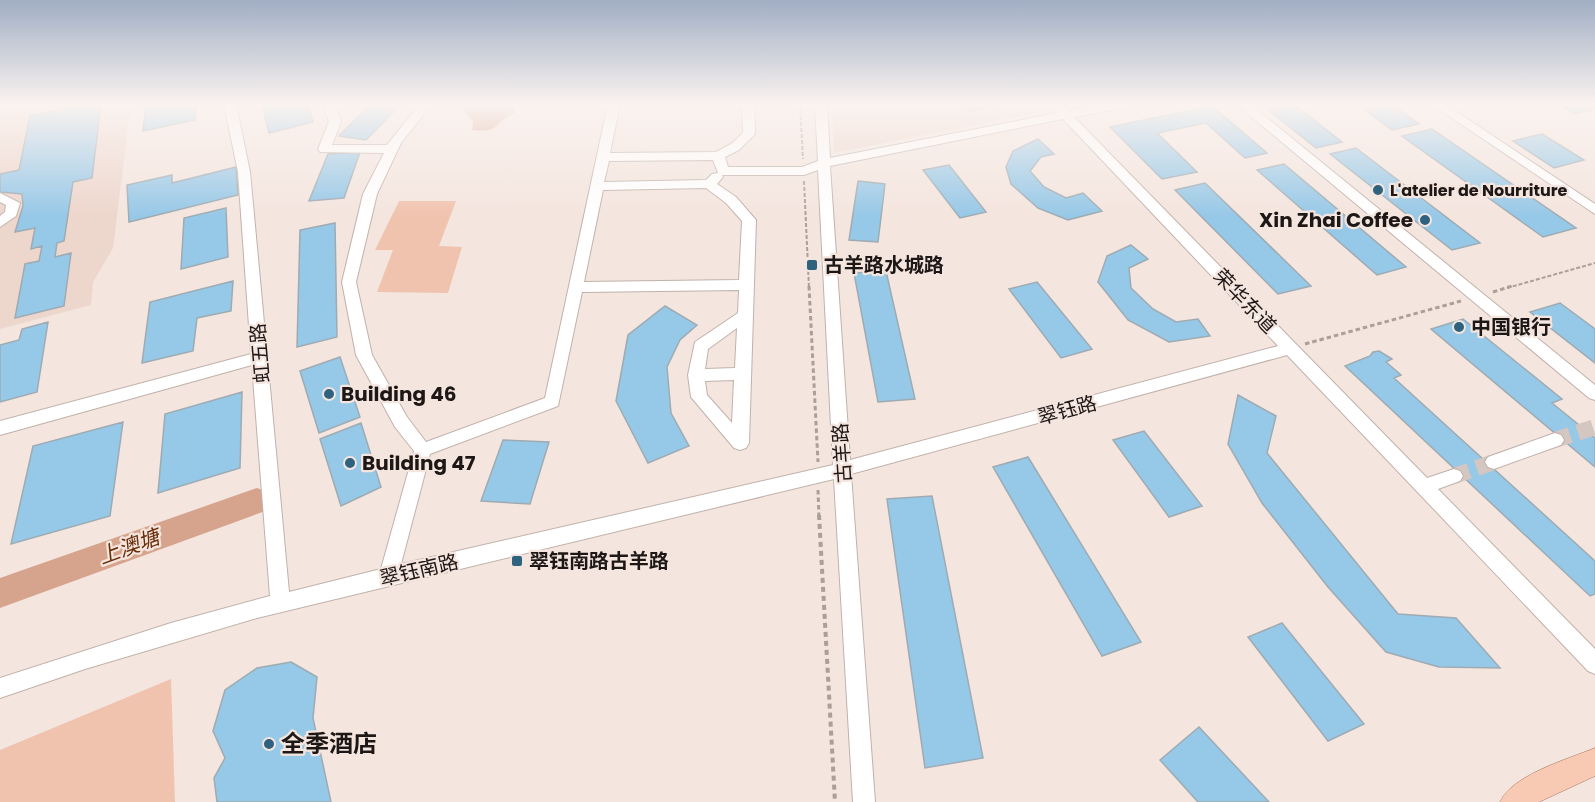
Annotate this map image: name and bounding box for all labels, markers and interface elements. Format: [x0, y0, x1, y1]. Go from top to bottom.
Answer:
place label: L'atelier de Nourriture [1390, 179, 1568, 202]
marker: L'atelier de Nourriture [1371, 183, 1385, 197]
place label: Xin Zhai Coffee [1259, 206, 1413, 234]
marker: Xin Zhai Coffee [1418, 213, 1432, 227]
place label: 古羊路水城路 [824, 251, 944, 279]
marker: 古羊路水城路 [805, 258, 819, 272]
street label: 荣华东道 [1207, 263, 1283, 339]
place label: 中国银行 [1471, 313, 1551, 341]
marker: 中国银行 [1452, 320, 1466, 334]
street label: 虹五路 [243, 322, 277, 384]
place label: Building 46 [341, 380, 457, 408]
marker: Building 46 [322, 387, 336, 401]
street label: 翠钰路 [1034, 389, 1100, 431]
street label: 古羊路 [826, 422, 858, 484]
place label: Building 47 [362, 449, 476, 477]
marker: Building 47 [343, 456, 357, 470]
water label: 上澳塘 [94, 521, 166, 571]
street label: 翠钰南路 [377, 547, 461, 593]
place label: 翠钰南路古羊路 [529, 547, 669, 575]
marker: 翠钰南路古羊路 [510, 554, 524, 568]
place label: 全季酒店 [281, 727, 377, 760]
marker: 全季酒店 [262, 737, 276, 751]

